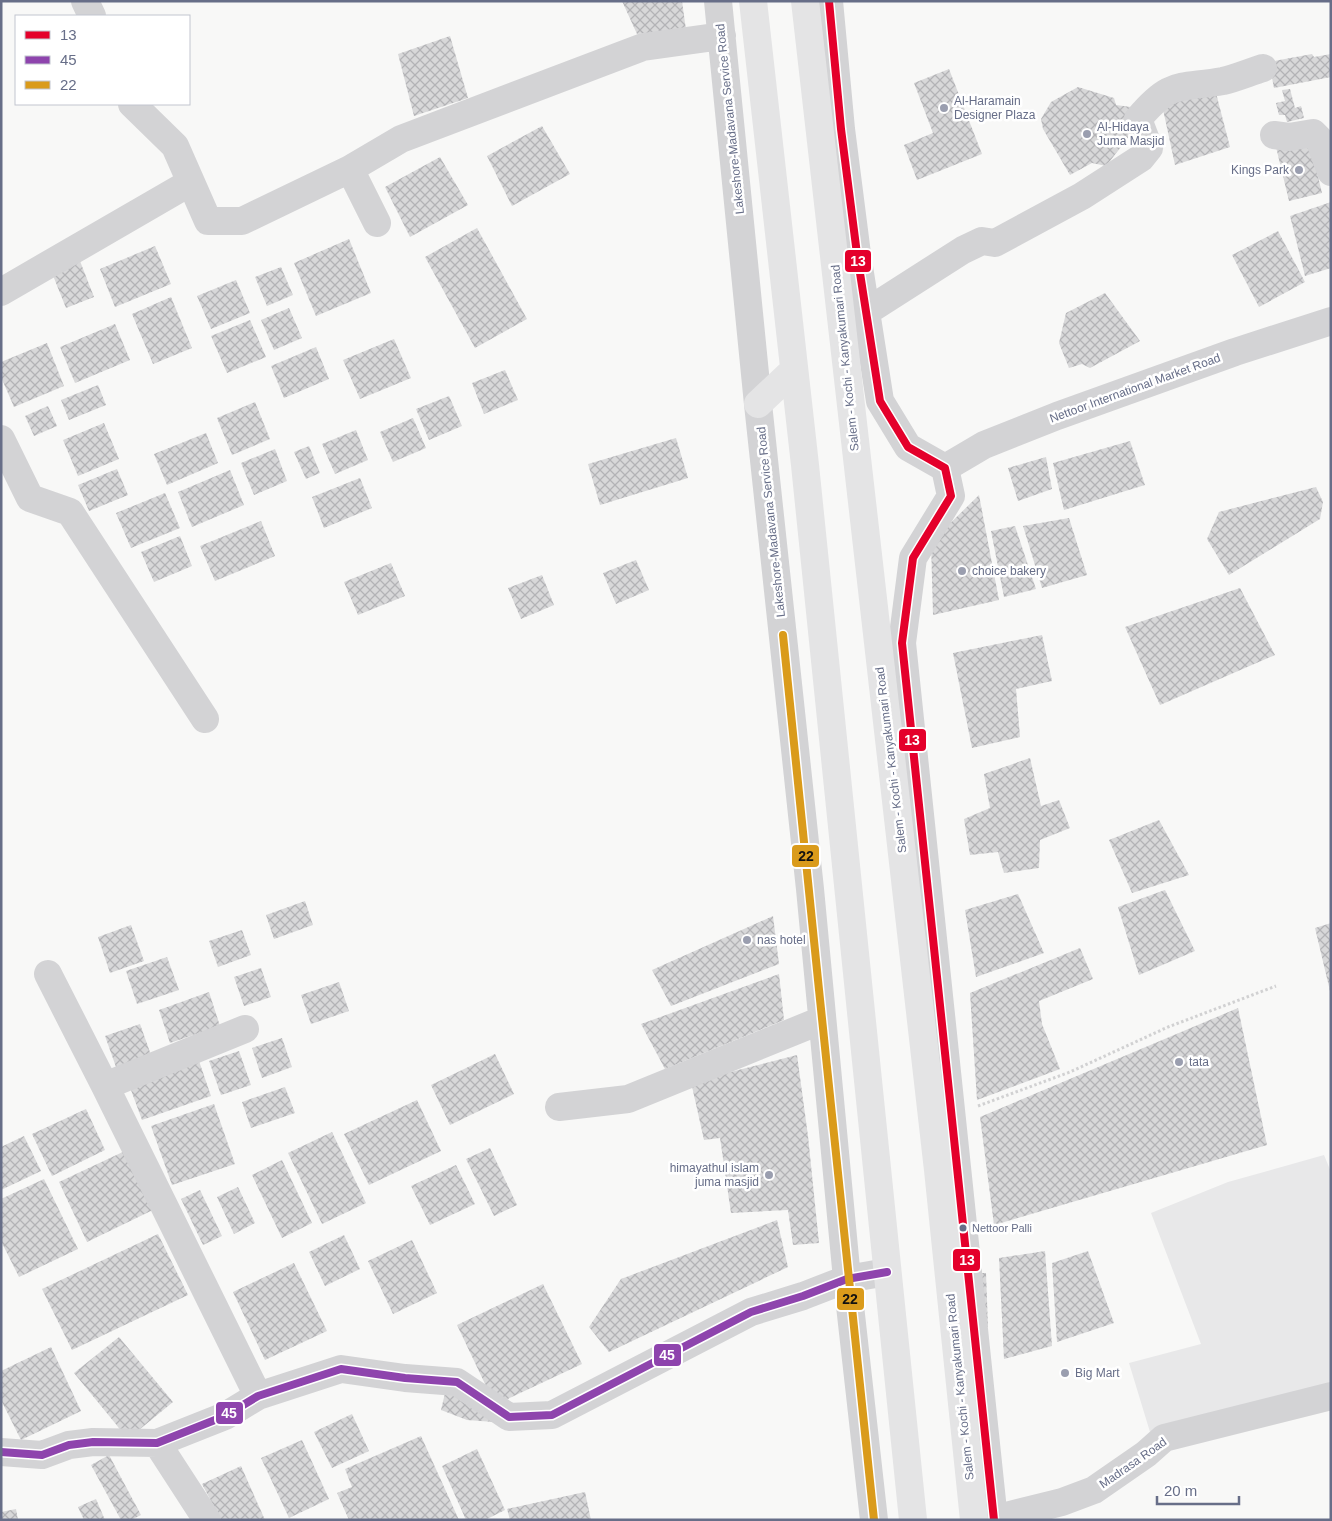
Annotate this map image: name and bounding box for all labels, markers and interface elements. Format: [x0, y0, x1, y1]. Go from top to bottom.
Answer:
legend [15, 15, 190, 105]
street label: Lakeshore-Madavana Service Road [713, 23, 747, 215]
text: 13 [60, 26, 77, 43]
text: 45 [60, 51, 77, 68]
text: 22 [60, 76, 77, 93]
place label: Al-Haramain Designer Plaza [954, 94, 1036, 122]
marker: Al-Haramain Designer Plaza [938, 102, 950, 114]
place label: Al-Hidaya Juma Masjid [1097, 120, 1164, 148]
marker: Al-Hidaya Juma Masjid [1081, 128, 1093, 140]
place label: Kings Park [1231, 163, 1290, 177]
marker: Kings Park [1293, 164, 1305, 176]
line badge: 13 [844, 249, 872, 273]
text: 13 [850, 253, 866, 269]
street label: Salem - Kochi - Kanyakumari Road [828, 264, 862, 452]
street label: Nettoor International Market Road [1048, 351, 1222, 425]
street label: Lakeshore-Madavana Service Road [754, 426, 788, 618]
place label: choice bakery [972, 564, 1046, 578]
marker: choice bakery [956, 565, 968, 577]
street label: Salem - Kochi - Kanyakumari Road [873, 666, 909, 854]
line badge: 13 [898, 728, 927, 752]
text: 13 [904, 732, 920, 748]
line badge: 22 [791, 844, 820, 868]
text: 22 [798, 848, 814, 864]
place label: nas hotel [757, 933, 806, 947]
marker: nas hotel [741, 934, 753, 946]
place label: tata [1189, 1055, 1209, 1069]
marker: tata [1173, 1056, 1185, 1068]
place label: himayathul islam juma masjid [670, 1161, 759, 1189]
marker: himayathul islam juma masjid [763, 1169, 775, 1181]
place label: Nettoor Palli [972, 1222, 1032, 1234]
marker: Nettoor Palli [958, 1223, 968, 1233]
line badge: 13 [952, 1248, 981, 1272]
text: 13 [959, 1252, 975, 1268]
line badge: 22 [836, 1287, 865, 1311]
text: 22 [842, 1291, 858, 1307]
street label: Salem - Kochi - Kanyakumari Road [943, 1293, 977, 1481]
line badge: 45 [653, 1343, 682, 1367]
text: 45 [659, 1347, 675, 1363]
place label: Big Mart [1075, 1366, 1120, 1380]
marker: Big Mart [1059, 1367, 1071, 1379]
line badge: 45 [215, 1401, 244, 1425]
text: 45 [221, 1405, 237, 1421]
street label: Madrasa Road [1097, 1435, 1169, 1491]
scale bar [1157, 1474, 1240, 1506]
text: 20 m [1164, 1482, 1197, 1499]

